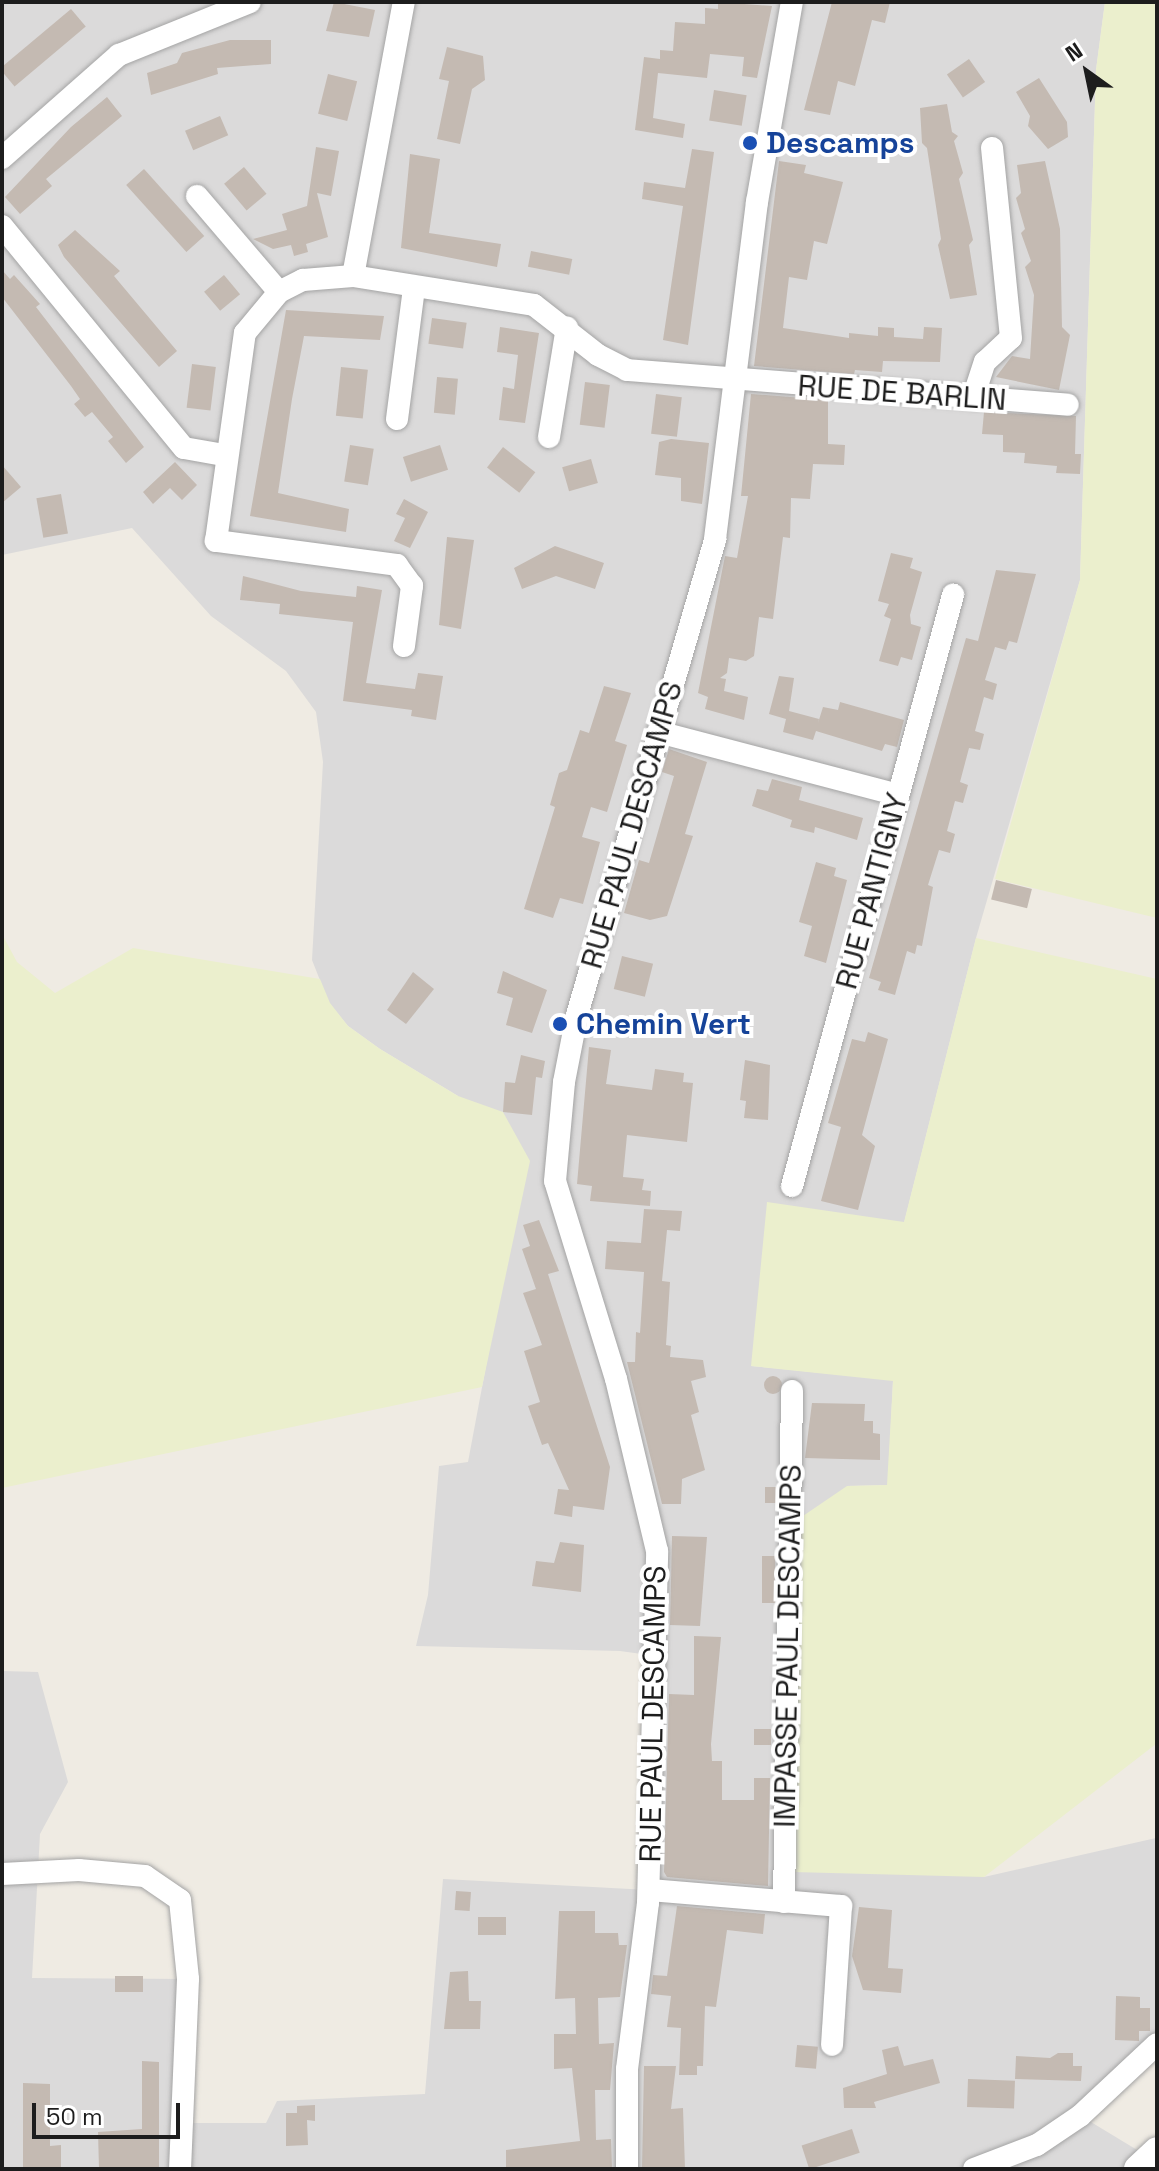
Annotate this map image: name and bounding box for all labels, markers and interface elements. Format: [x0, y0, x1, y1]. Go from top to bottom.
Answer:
north arrow [1047, 32, 1127, 112]
text: N [1060, 36, 1088, 68]
place label: Descamps [766, 125, 914, 161]
marker: Descamps [741, 134, 759, 152]
street label: RUE DE BARLIN [796, 368, 1008, 418]
street label: RUE PAUL DESCAMPS [574, 677, 690, 973]
street label: RUE PANTIGNY [829, 789, 915, 993]
place label: Chemin Vert [576, 1006, 751, 1042]
marker: Chemin Vert [551, 1015, 569, 1033]
street label: IMPASSE PAUL DESCAMPS [767, 1464, 809, 1828]
street label: RUE PAUL DESCAMPS [632, 1565, 674, 1863]
scale bar [36, 2087, 184, 2137]
text: 50 m [46, 2101, 103, 2132]

